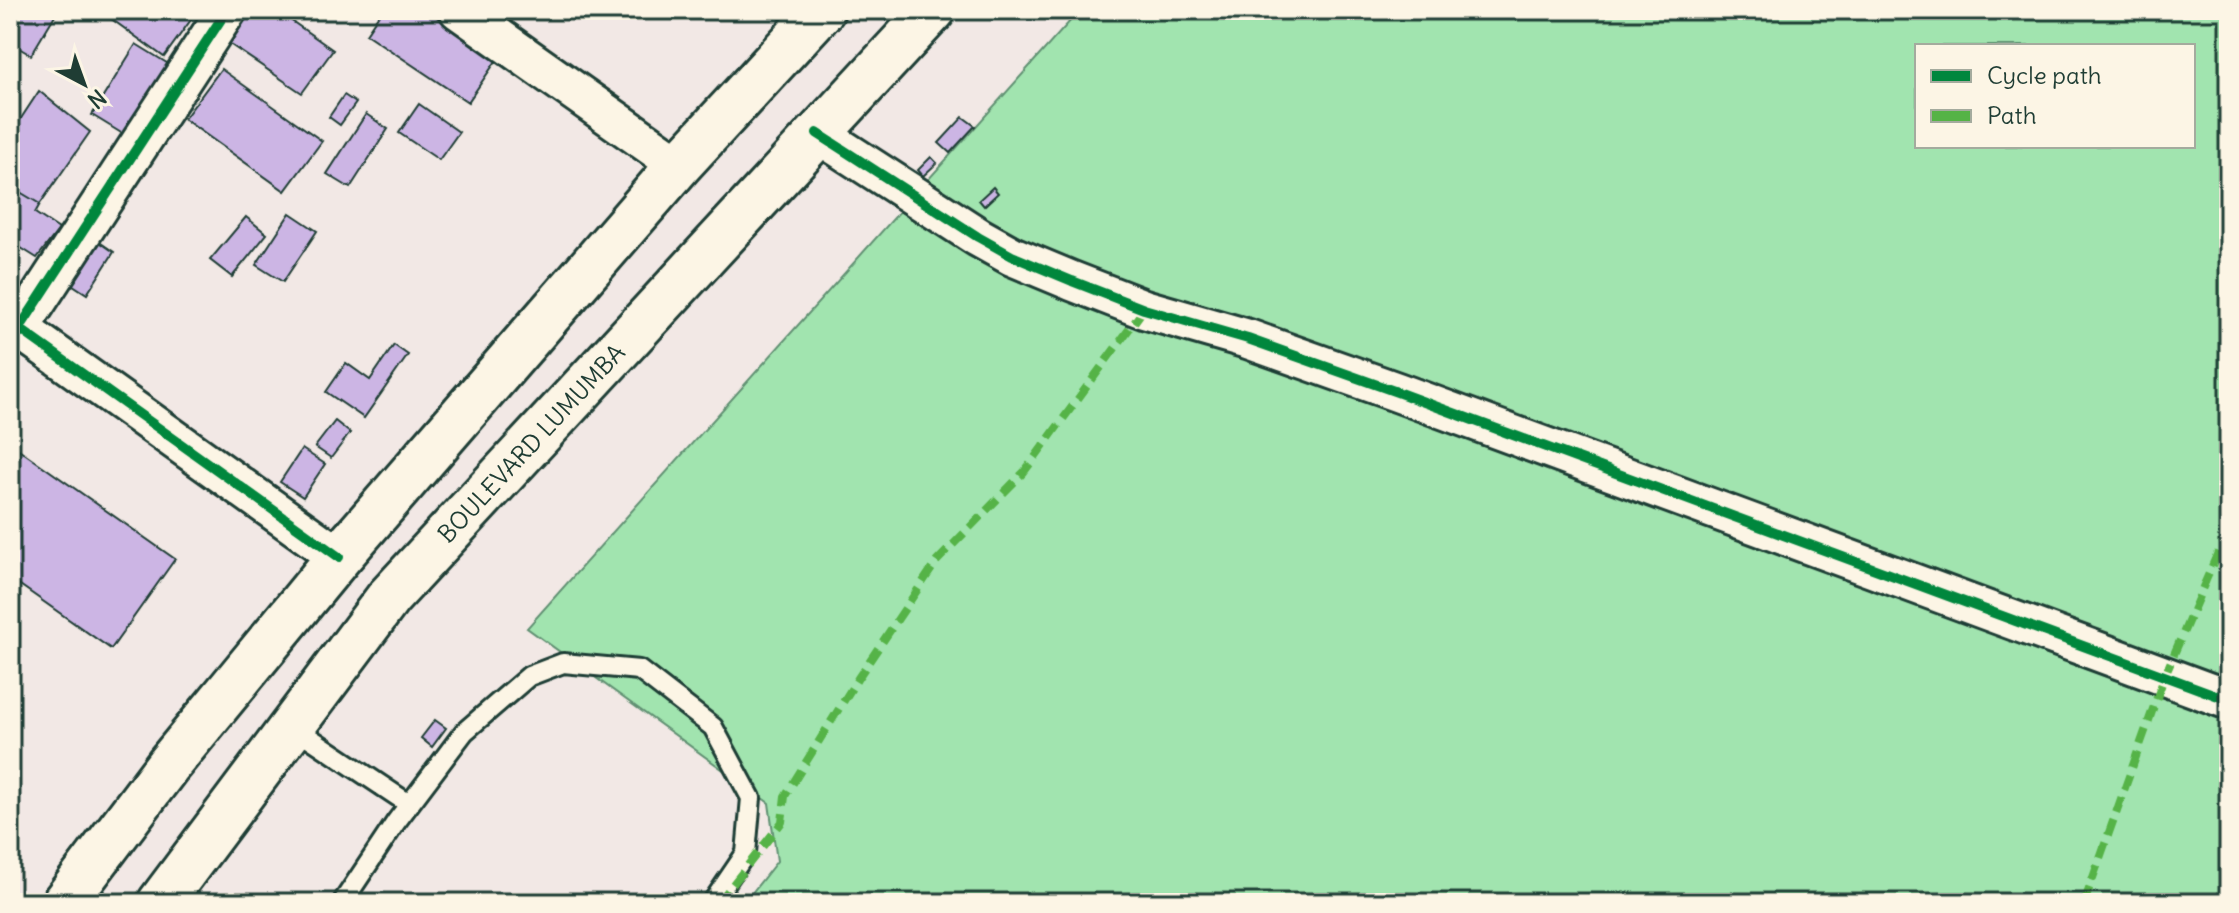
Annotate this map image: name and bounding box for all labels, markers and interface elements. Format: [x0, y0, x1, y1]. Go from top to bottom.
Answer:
north arrow [44, 44, 124, 124]
legend [1915, 44, 2195, 148]
text: Cycle path [1987, 60, 2102, 90]
text: N [82, 84, 112, 115]
text: Path [1987, 100, 2037, 130]
street label: BOULEVARD LUMUMBA [431, 337, 631, 549]

